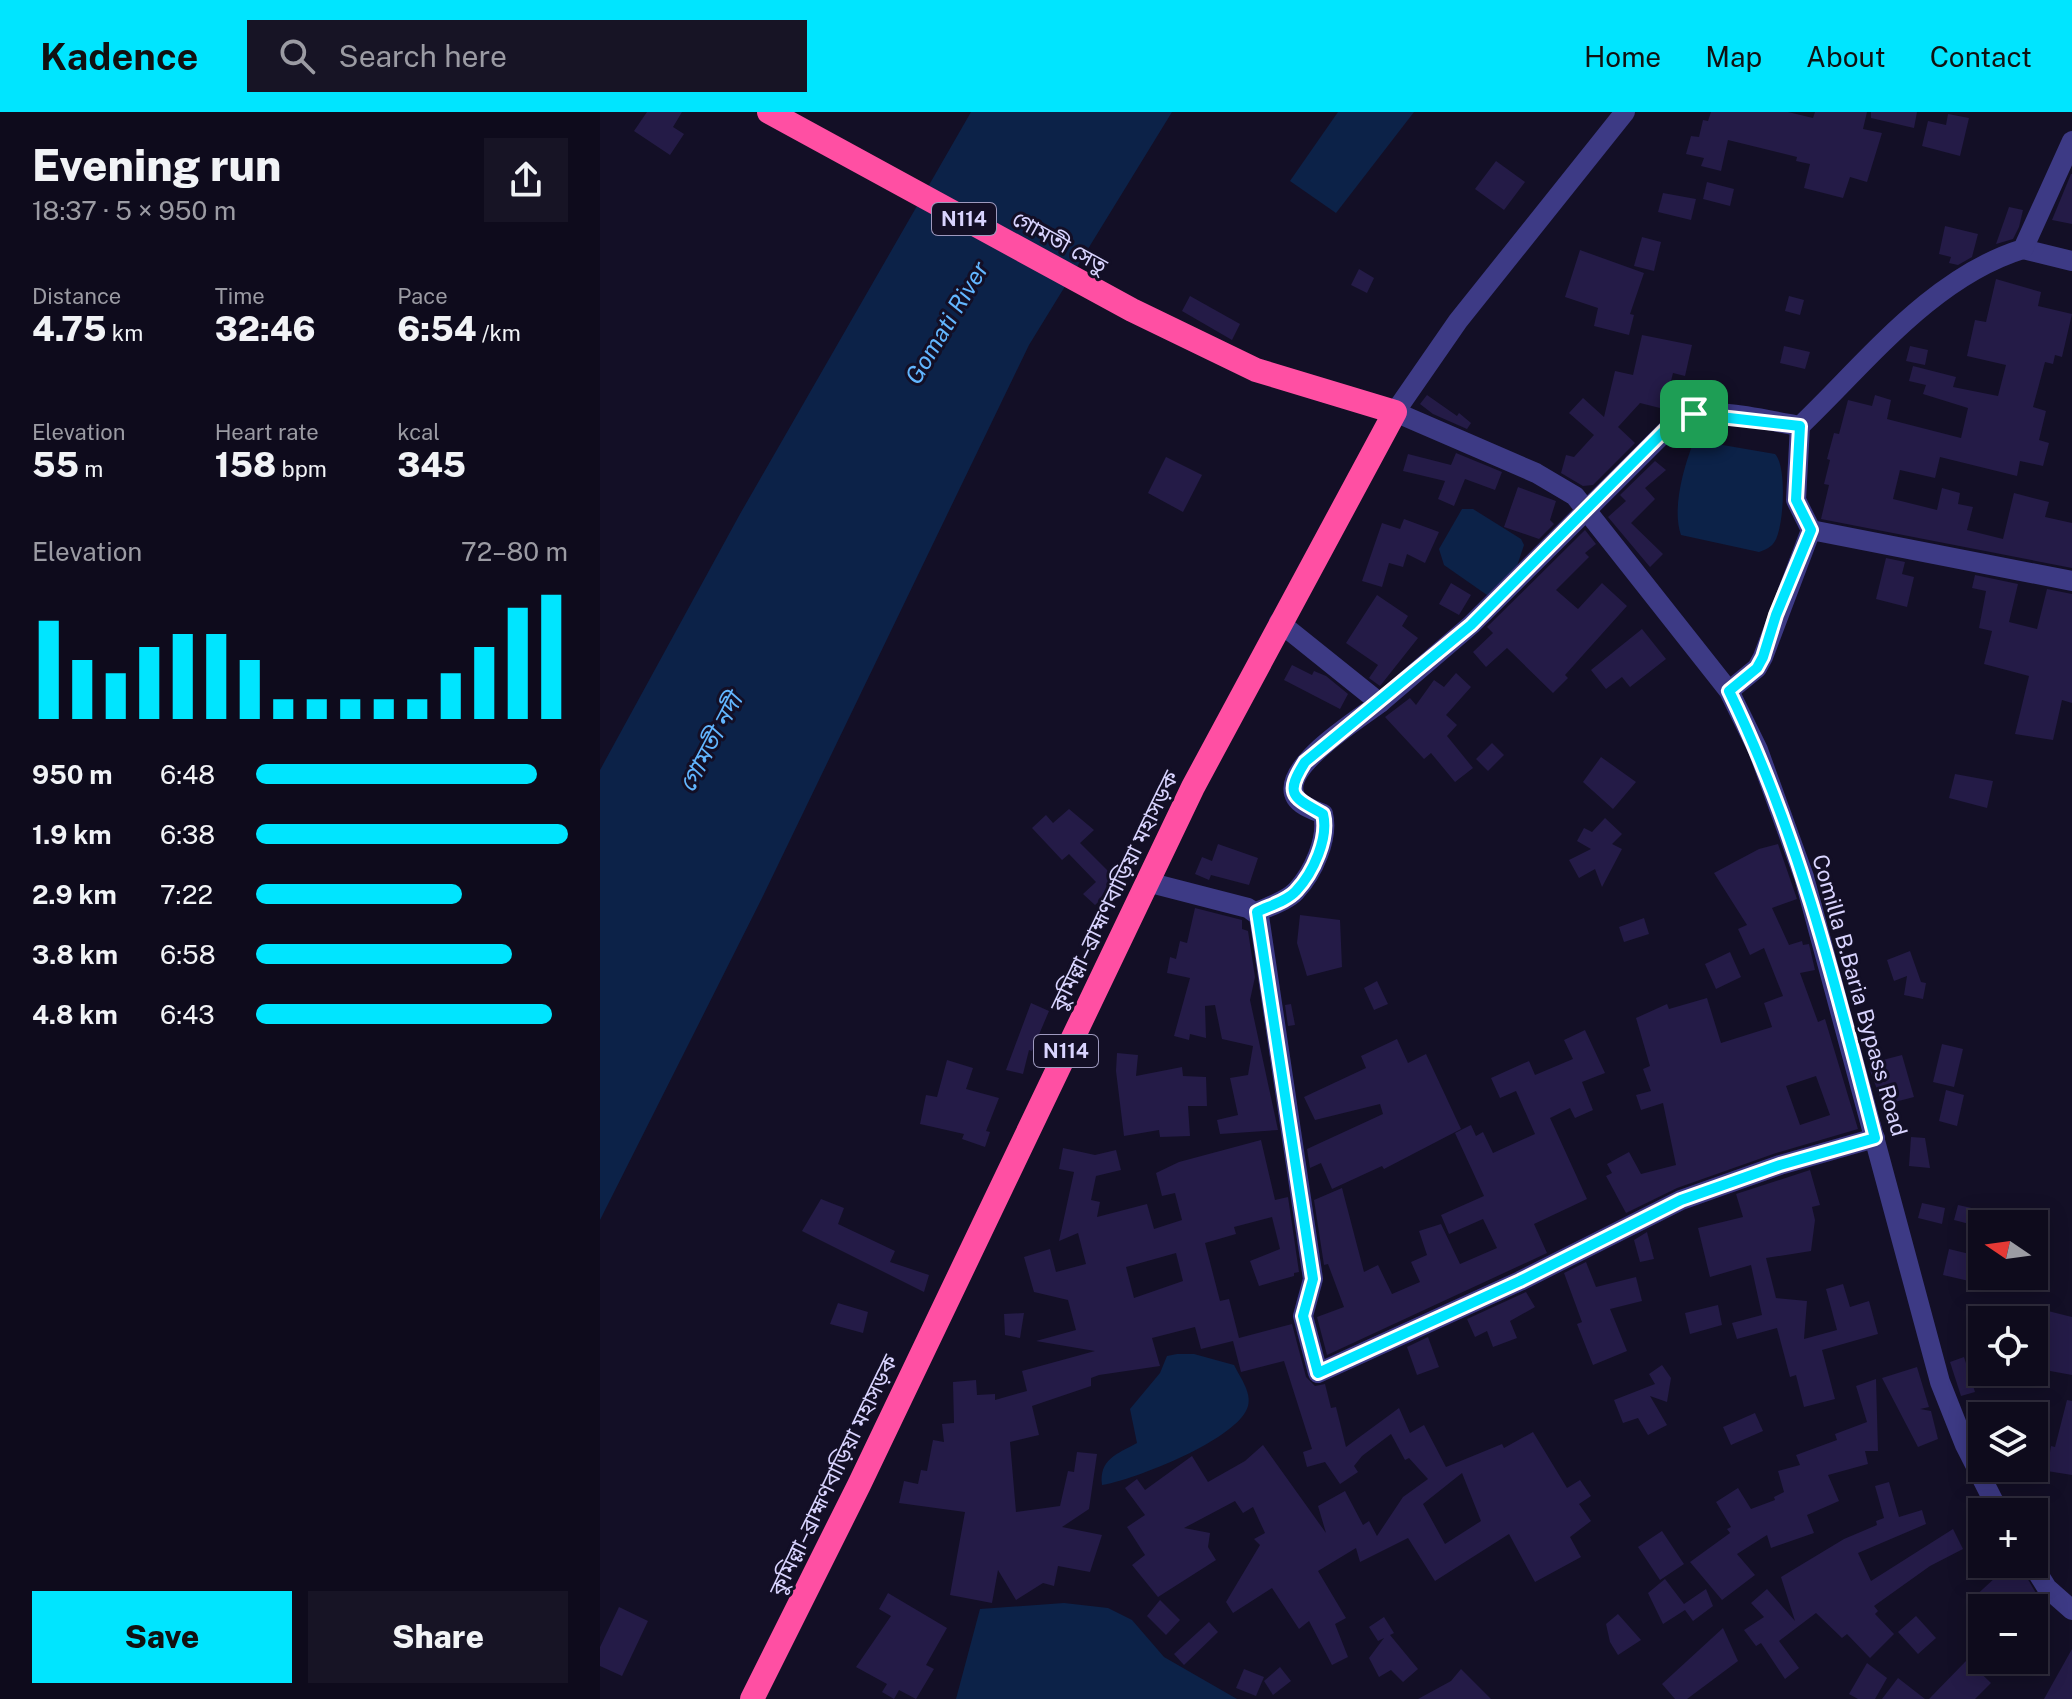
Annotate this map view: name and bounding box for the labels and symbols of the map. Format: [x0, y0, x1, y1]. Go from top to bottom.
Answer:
road number: N114 [932, 203, 996, 235]
street label: গোমতী সেতু [1008, 205, 1112, 280]
water label: Gomati River [899, 255, 994, 389]
pin [1660, 380, 1728, 448]
water label: গোমতী নদী [673, 684, 750, 797]
street label: কুমিল্লা–ব্রাহ্মণবাড়িয়া মহাসড়ক [1044, 766, 1185, 1017]
street label: Comilla B.Baria Bypass Road [1807, 851, 1913, 1139]
road number: N114 [1034, 1035, 1098, 1067]
north arrow [1968, 1210, 2048, 1290]
street label: কুমিল্লা–ব্রাহ্মণবাড়িয়া মহাসড়ক [763, 1350, 904, 1601]

